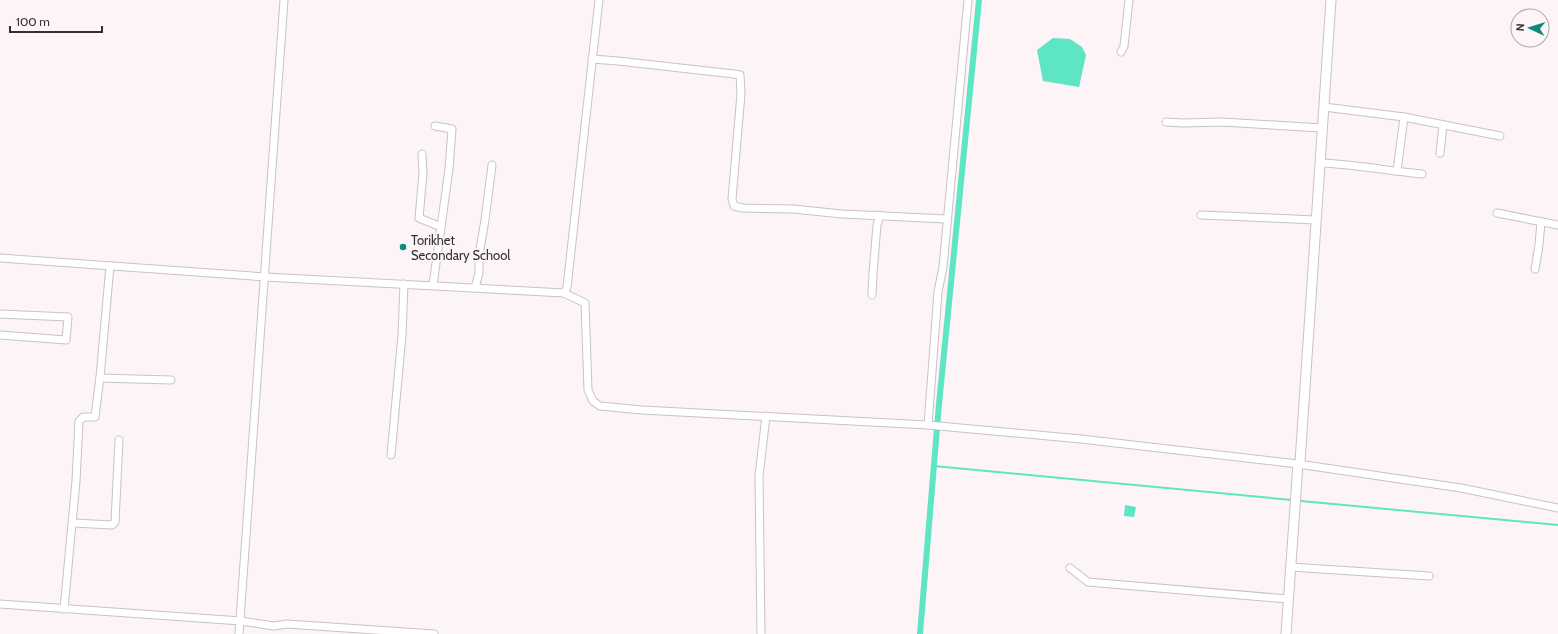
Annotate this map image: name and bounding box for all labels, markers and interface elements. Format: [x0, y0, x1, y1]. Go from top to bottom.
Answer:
scale bar [10, 8, 102, 34]
north arrow [1510, 8, 1550, 48]
text: 100 m [16, 14, 50, 29]
text: N [1513, 23, 1527, 32]
place label: Torikhet Secondary School [411, 232, 510, 263]
marker: Torikhet Secondary School [398, 242, 408, 252]

